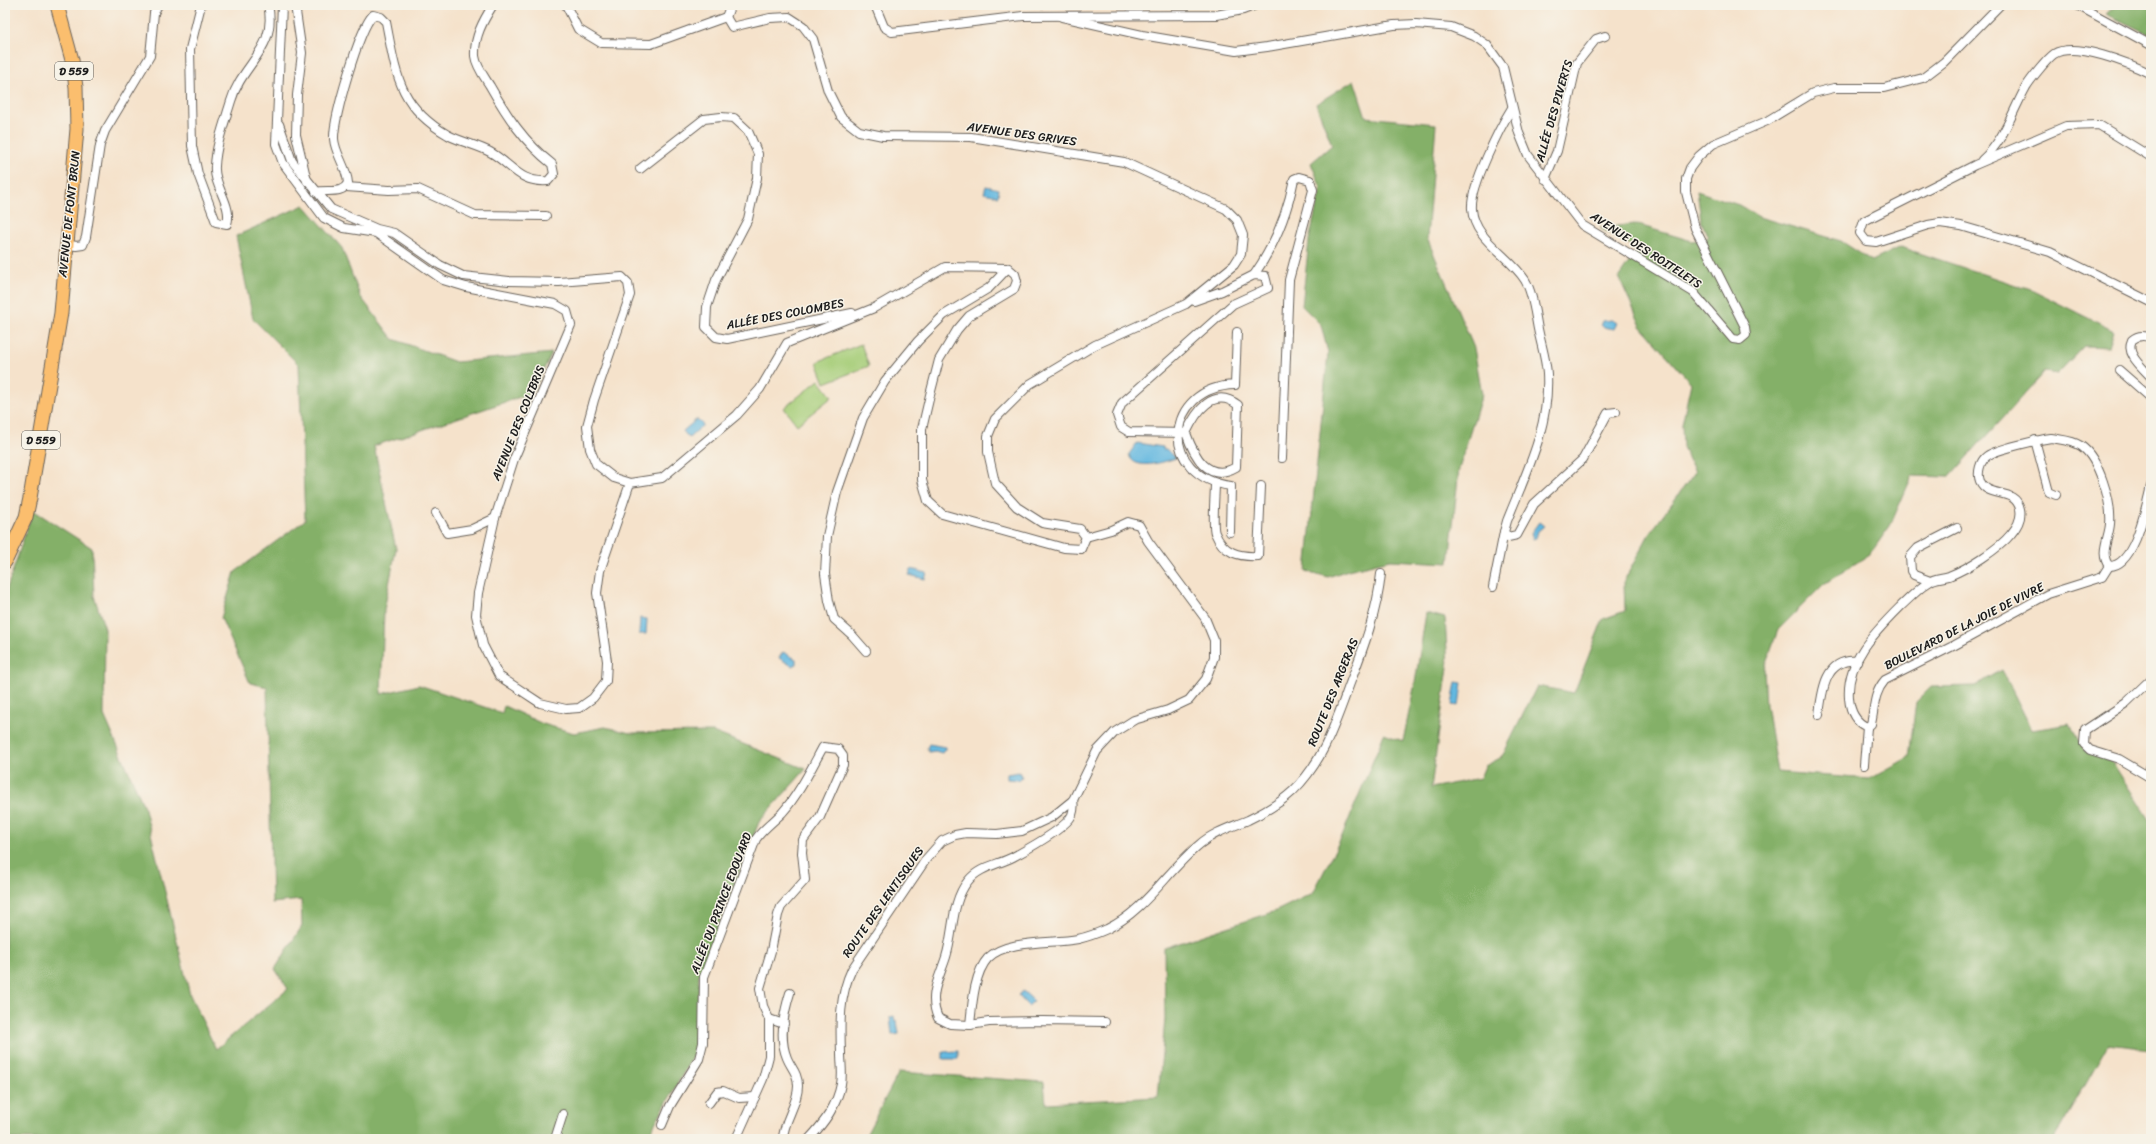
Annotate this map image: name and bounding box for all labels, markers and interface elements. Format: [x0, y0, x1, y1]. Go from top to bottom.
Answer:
street label: ALLÉE DES PIVERTS [1529, 57, 1579, 166]
road number: D 559 [55, 62, 93, 80]
street label: AVENUE DES GRIVES [965, 115, 1079, 153]
street label: AVENUE DE FONT BRUN [51, 149, 87, 280]
street label: AVENUE DES ROITELETS [1585, 205, 1707, 295]
street label: ALLÉE DES COLOMBES [723, 292, 846, 336]
street label: AVENUE DES COLIBRIS [484, 362, 551, 485]
road number: D 559 [22, 431, 60, 449]
street label: BOULEVARD DE LA JOIE DE VIVRE [1880, 575, 2049, 676]
street label: ROUTE DES ARGERAS [1301, 634, 1365, 750]
street label: ALLÉE DU PRINCE EDOUARD [684, 828, 758, 978]
street label: ROUTE DES LENTISQUES [836, 841, 930, 962]

